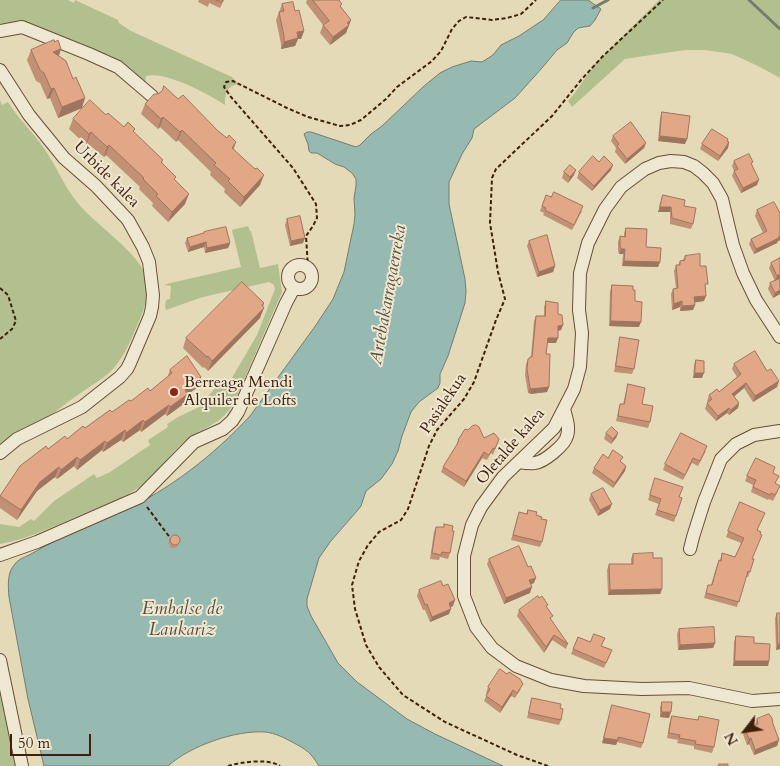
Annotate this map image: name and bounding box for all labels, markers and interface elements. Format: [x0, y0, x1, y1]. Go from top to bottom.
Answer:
street label: Urbide kalea [69, 138, 143, 212]
water label: Artebakarragaerreka [366, 224, 412, 366]
street label: Pasialekua [417, 370, 471, 438]
place label: Berreaga Mendi Alquiler de Lofts [184, 373, 296, 411]
marker: Berreaga Mendi Alquiler de Lofts [168, 386, 180, 398]
street label: Oletalde kalea [473, 405, 549, 489]
water label: Embalse de Laukariz [142, 599, 222, 642]
north arrow [720, 706, 770, 756]
scale bar [12, 724, 94, 756]
text: N [720, 729, 743, 749]
text: 50 m [18, 733, 50, 753]

